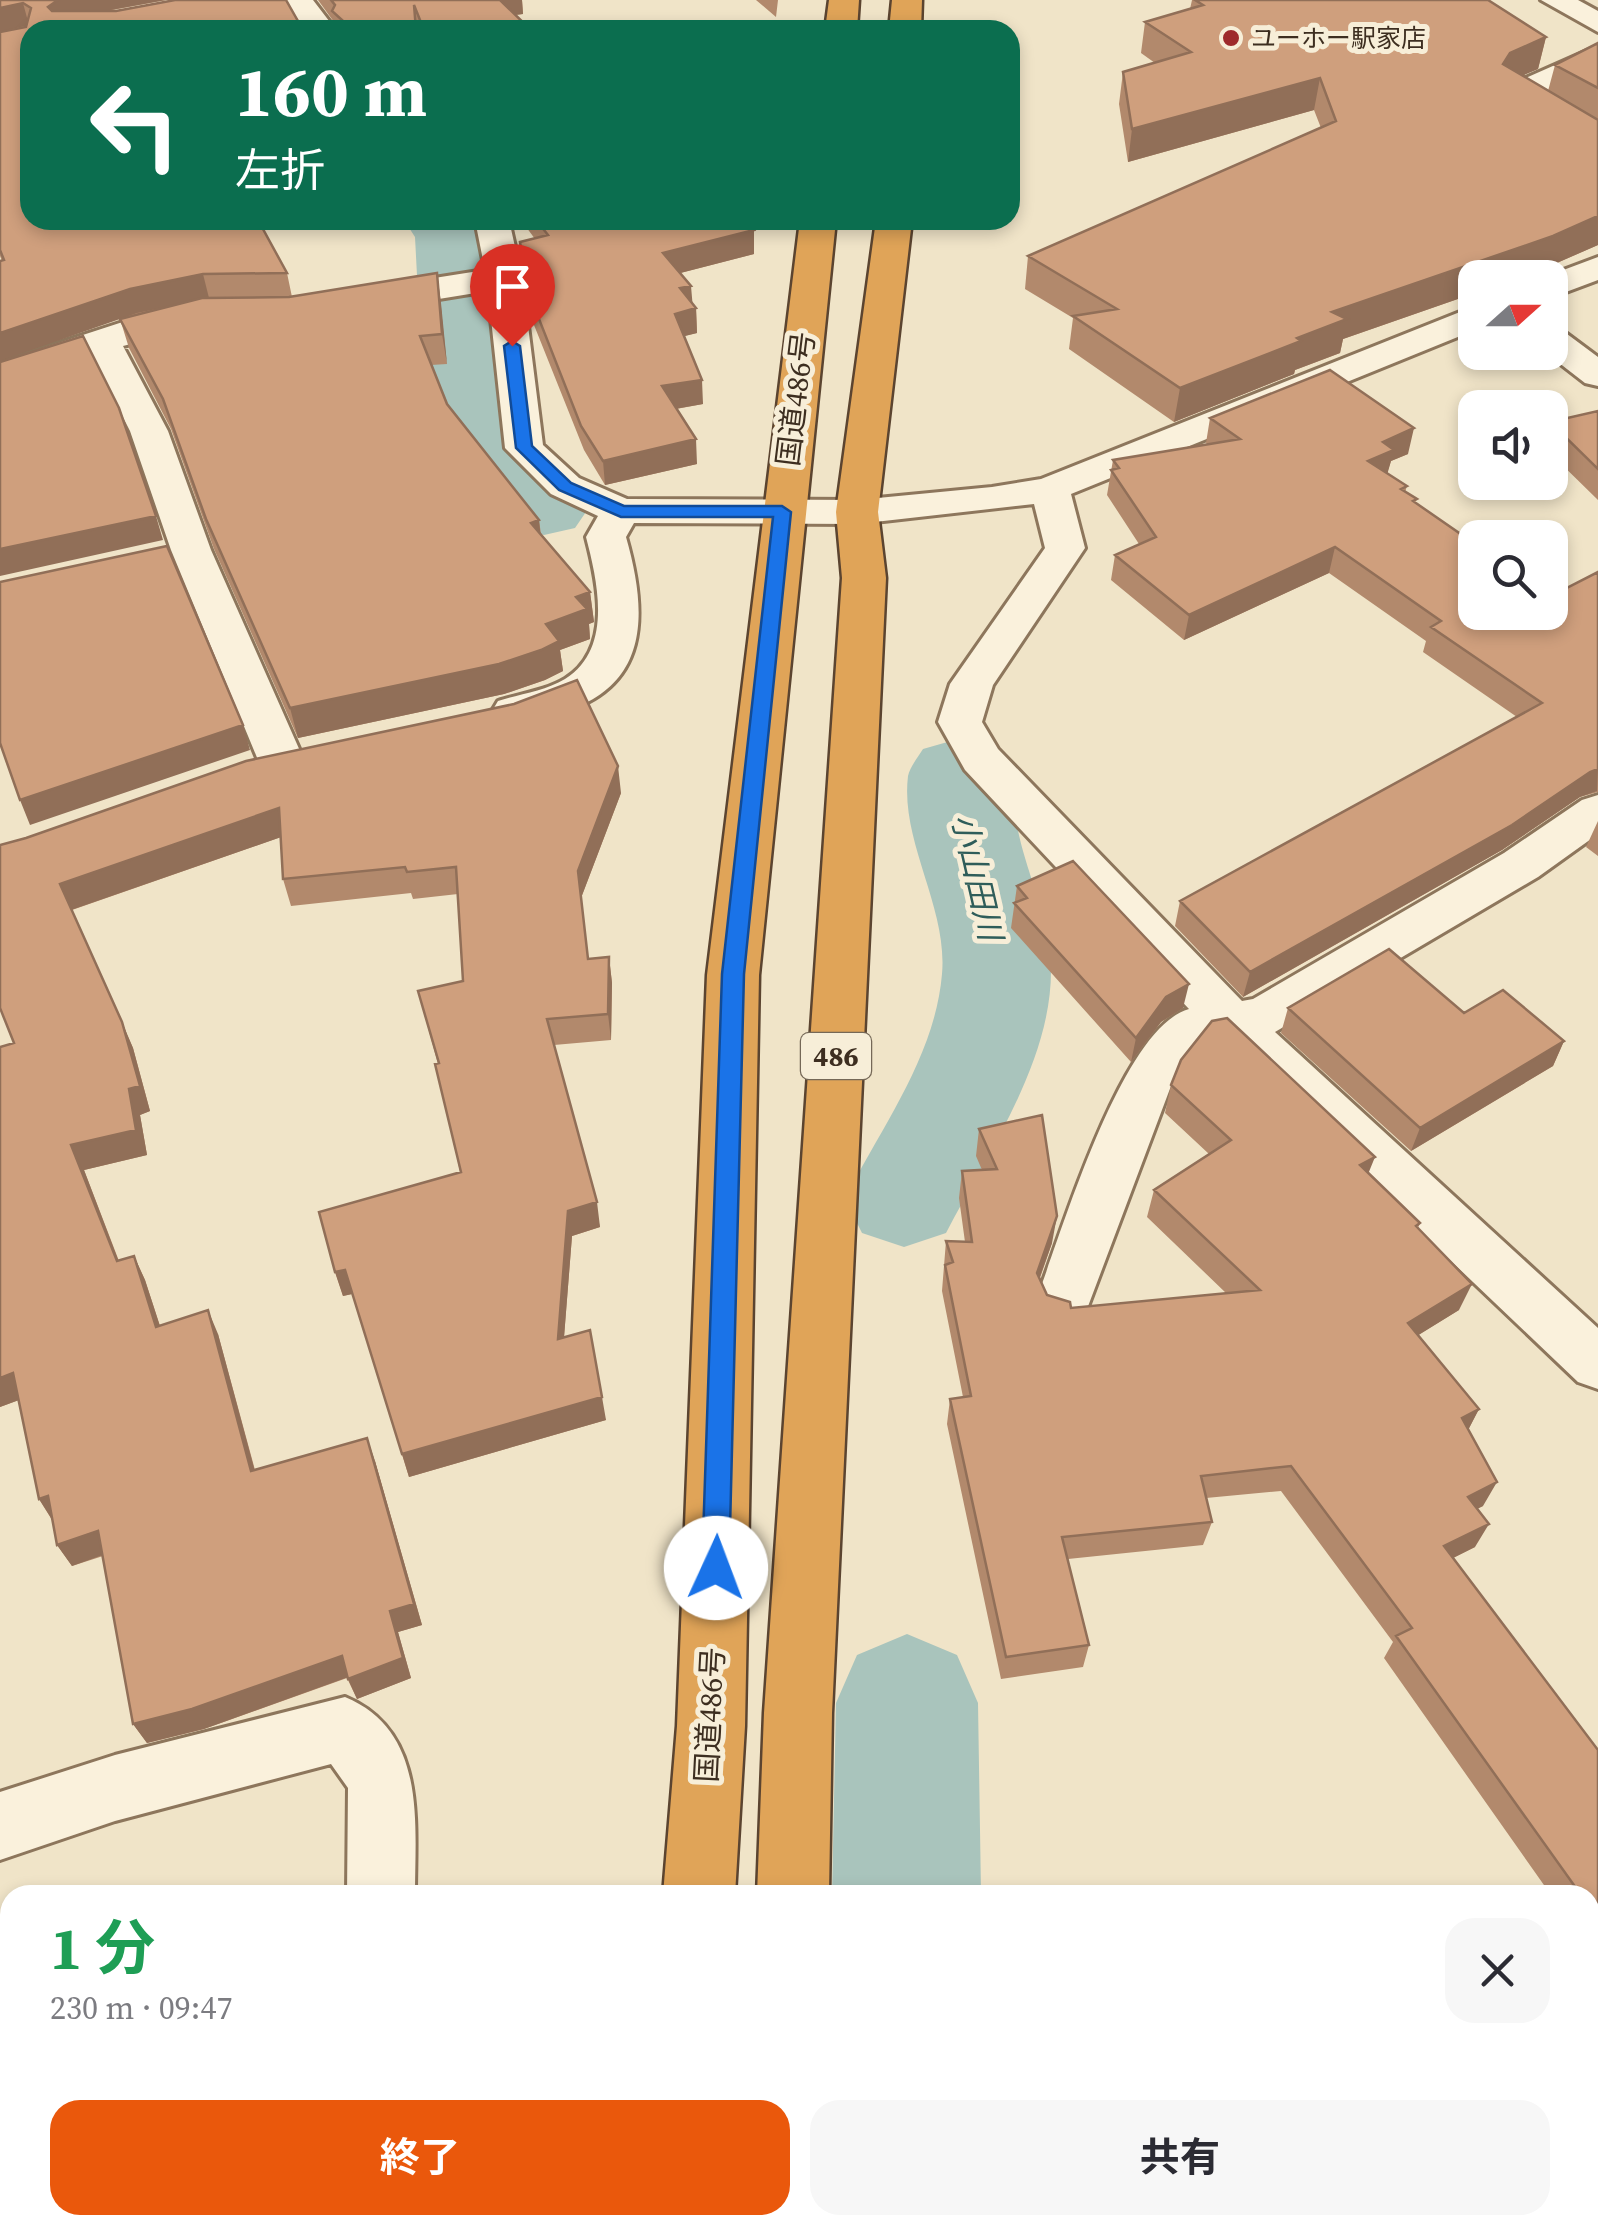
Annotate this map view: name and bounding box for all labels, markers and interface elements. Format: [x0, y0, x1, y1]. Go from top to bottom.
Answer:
place label: ユーホー駅家店 [1251, 21, 1426, 55]
marker: ユーホー駅家店 [1220, 27, 1242, 49]
text: 160 m [235, 43, 427, 139]
icon: left [70, 60, 200, 190]
text: 左折 [235, 139, 325, 201]
pin [470, 244, 555, 347]
icon: arrive [485, 259, 540, 314]
north arrow [1458, 260, 1568, 370]
map controls [1458, 260, 1568, 630]
street label: 国道486号 [767, 329, 824, 468]
button: sound [1458, 390, 1568, 500]
button: search [1458, 520, 1568, 630]
water label: 小山田川 [941, 810, 1014, 947]
road number: 486 [801, 1033, 871, 1079]
position arrow [664, 1516, 768, 1620]
street label: 国道486号 [685, 1646, 734, 1783]
text: 1 分 [50, 1907, 155, 1989]
button: close [1445, 1918, 1550, 2023]
text: 230 m · 09:47 [50, 1986, 232, 2030]
button: 終了 [50, 2100, 790, 2215]
button: 共有 [810, 2100, 1550, 2215]

